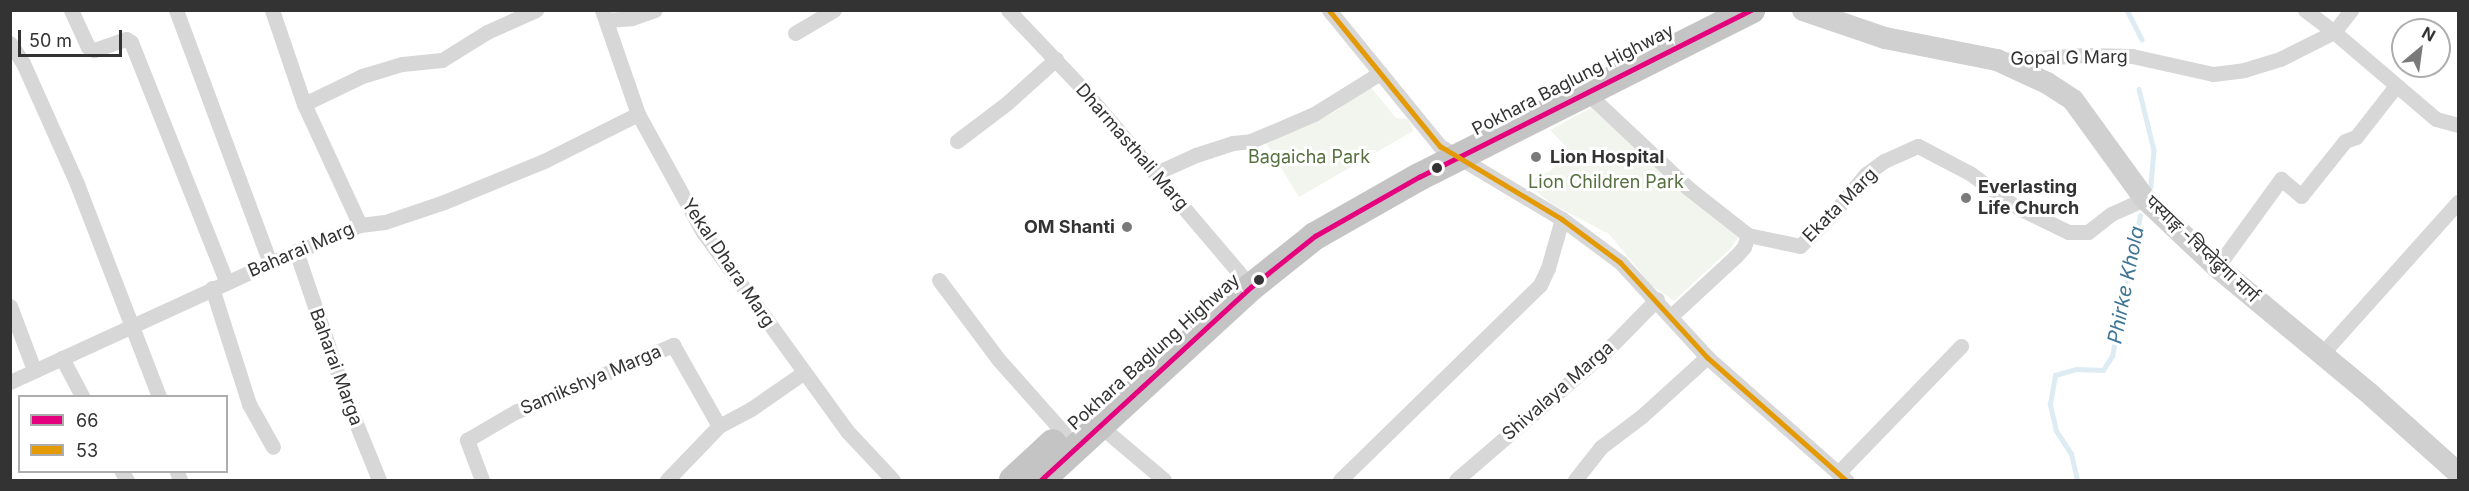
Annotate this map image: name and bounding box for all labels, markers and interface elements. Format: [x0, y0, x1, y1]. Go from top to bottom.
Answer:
scale bar [21, 18, 124, 56]
north arrow [2391, 18, 2451, 78]
street label: Pokhara Baglung Highway [1469, 20, 1677, 140]
text: N [2419, 22, 2439, 46]
text: 50 m [29, 30, 72, 51]
street label: Gopal G Marg [2010, 46, 2128, 70]
street label: Dharmasthali Marg [1071, 79, 1193, 215]
park label: Bagaicha Park [1248, 146, 1370, 168]
place label: Lion Hospital [1550, 146, 1664, 168]
marker: Lion Hospital [1527, 148, 1545, 166]
unlabelled marker [1431, 162, 1443, 174]
street label: Ekata Marg [1798, 163, 1882, 247]
park label: Lion Children Park [1528, 171, 1684, 193]
place label: Everlasting Life Church [1978, 177, 2079, 219]
marker: Everlasting Life Church [1959, 191, 1973, 205]
street label: पस्याङ्ग -चिप्लेढुंगा मार्ग [2141, 191, 2263, 307]
street label: Yekal Dhara Marg [677, 195, 779, 331]
place label: OM Shanti [1024, 216, 1115, 238]
street label: Baharai Marg [245, 218, 357, 282]
marker: OM Shanti [1120, 220, 1134, 234]
water label: Phirke Khola [2103, 224, 2149, 346]
street label: Pokhara Baglung Highway [1064, 269, 1244, 435]
unlabelled marker [1253, 274, 1265, 286]
street label: Baharai Marga [305, 306, 367, 428]
street label: Shivalaya Marga [1498, 337, 1618, 445]
street label: Samikshya Marga [517, 341, 665, 419]
legend [18, 395, 228, 473]
text: 66 [76, 410, 98, 431]
text: 53 [76, 440, 98, 461]

